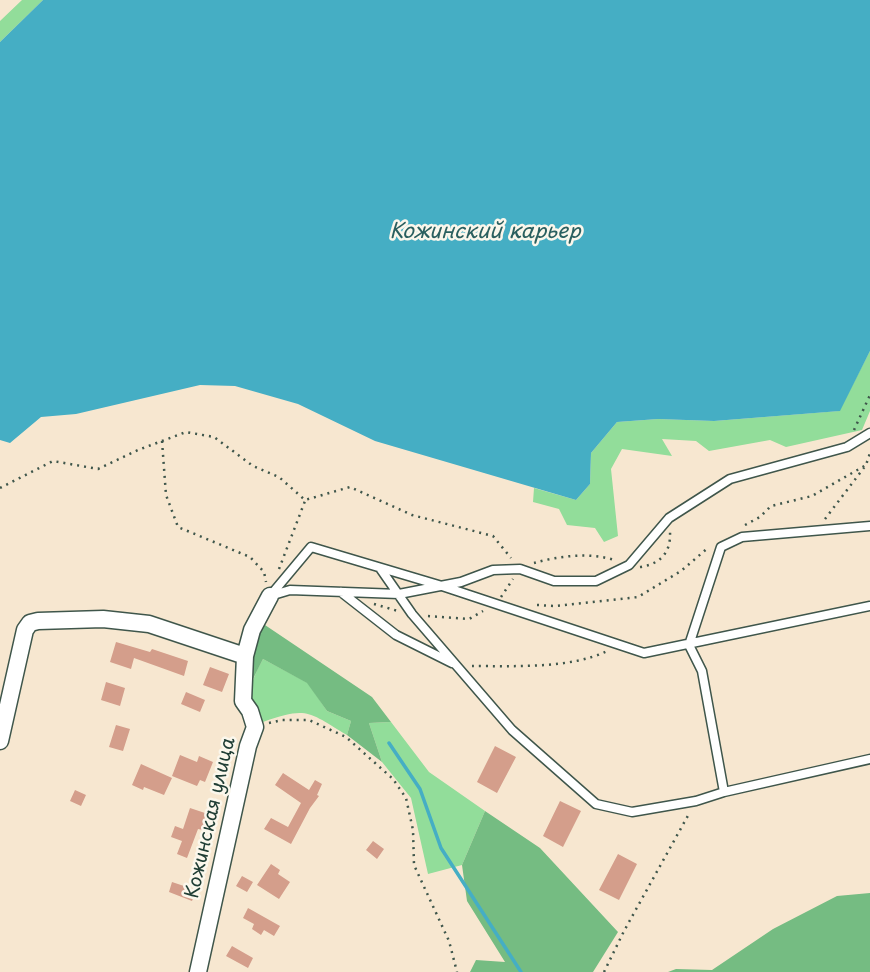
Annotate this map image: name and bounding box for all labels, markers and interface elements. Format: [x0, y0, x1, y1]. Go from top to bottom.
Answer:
water label: Кожинский карьер [389, 219, 581, 245]
street label: Кожинская улица [181, 735, 241, 901]

